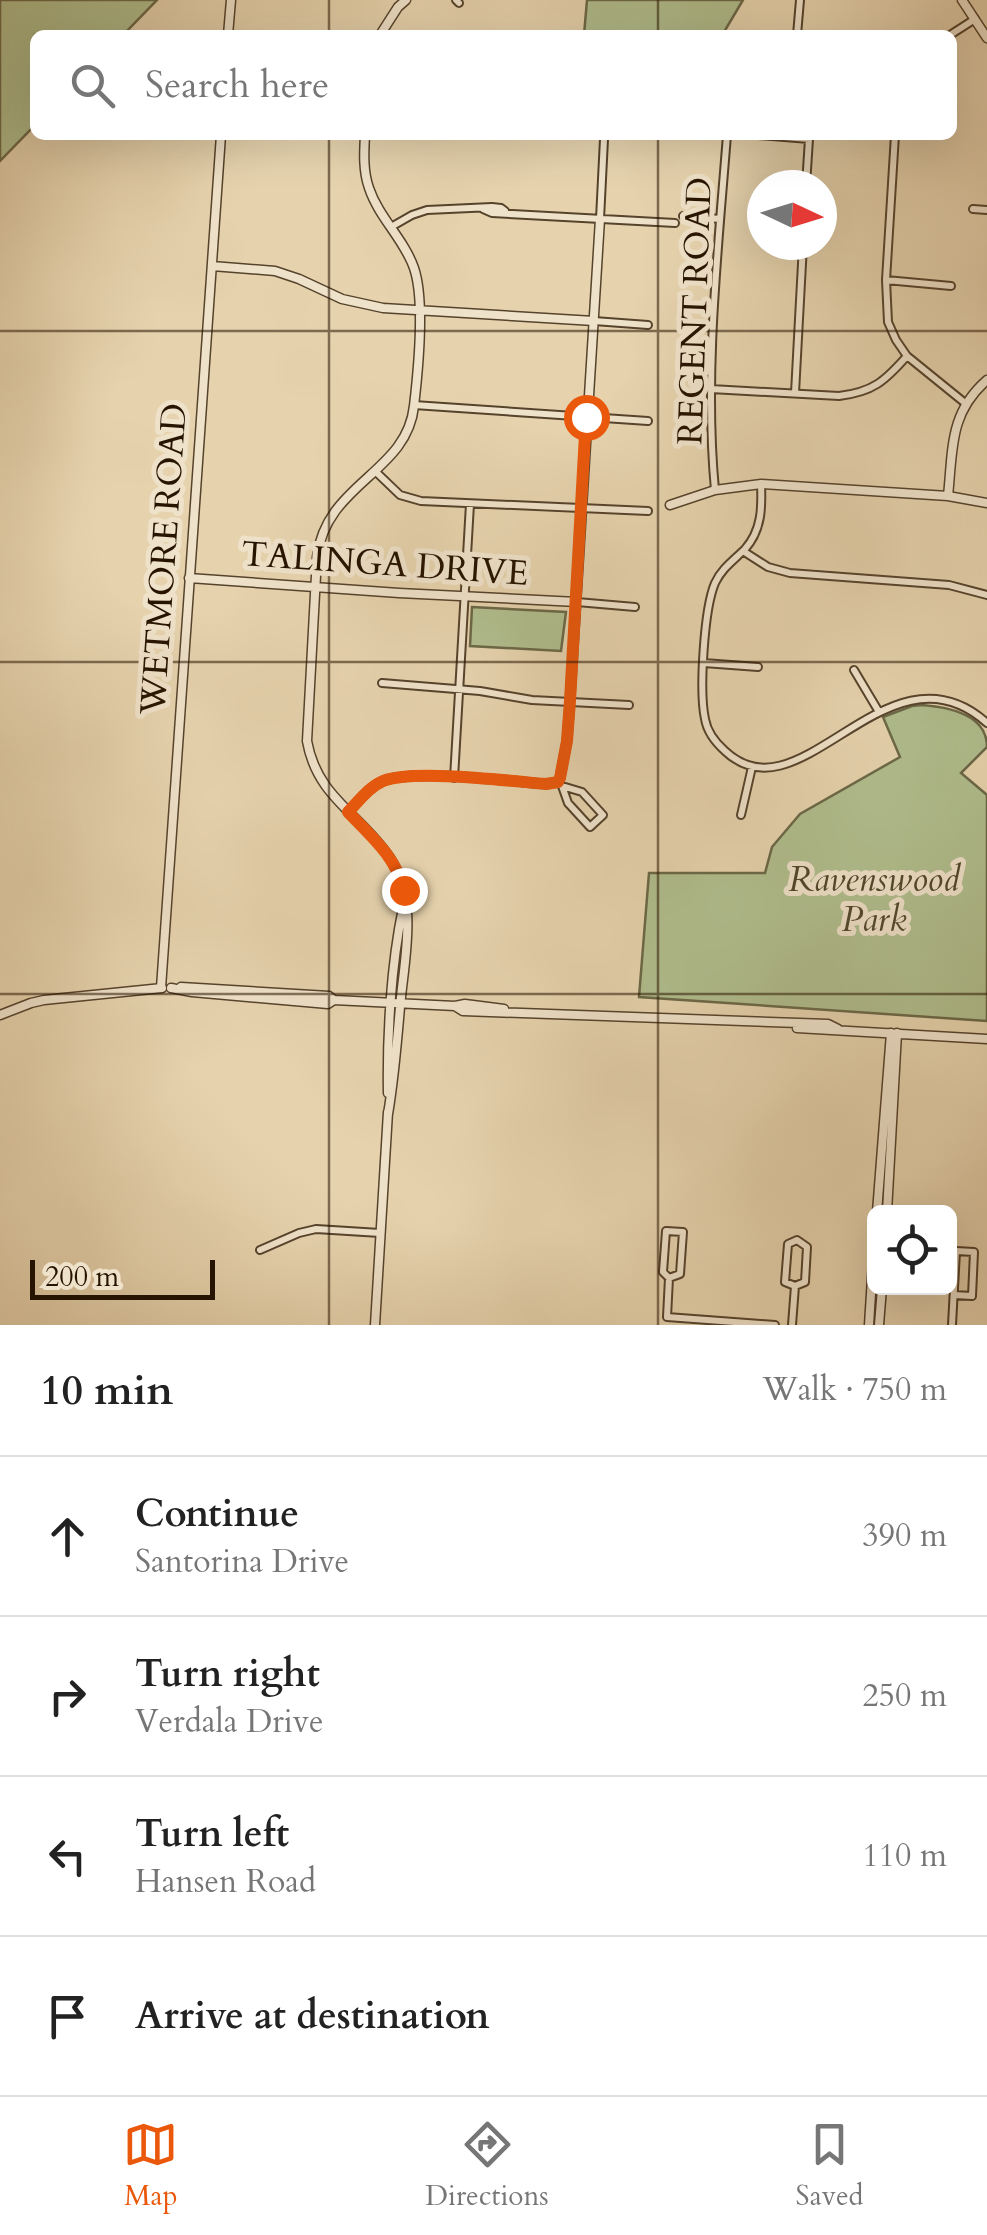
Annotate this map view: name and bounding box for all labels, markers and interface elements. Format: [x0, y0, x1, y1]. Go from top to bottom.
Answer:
search box [30, 30, 957, 140]
icon: search [65, 58, 120, 113]
text: Search here [145, 59, 329, 111]
north arrow [747, 170, 837, 260]
street label: REGENT ROAD [666, 176, 724, 446]
route start [564, 395, 610, 441]
street label: WETMORE ROAD [129, 402, 199, 717]
street label: TALINGA DRIVE [240, 530, 530, 598]
park label: Ravenswood Park [788, 856, 962, 944]
route end [382, 868, 428, 914]
map controls [867, 1205, 957, 1295]
button: locate [867, 1205, 957, 1295]
scale bar [30, 1255, 215, 1300]
text: 200 m [45, 1258, 119, 1296]
text: 10 min [40, 1362, 173, 1419]
text: Walk · 750 m [762, 1368, 947, 1412]
text: Continue [135, 1488, 299, 1540]
icon: ahead [40, 1509, 95, 1564]
text: 390 m [862, 1514, 947, 1558]
text: Santorina Drive [135, 1540, 349, 1584]
text: Turn right [135, 1648, 320, 1700]
icon: right [40, 1669, 95, 1724]
text: 250 m [862, 1674, 947, 1718]
text: Verdala Drive [135, 1700, 324, 1744]
text: Turn left [135, 1808, 289, 1860]
icon: left [40, 1829, 95, 1884]
text: 110 m [862, 1834, 947, 1878]
text: Hansen Road [135, 1860, 316, 1904]
icon: arrive [40, 1989, 95, 2044]
text: Arrive at destination [135, 1990, 490, 2042]
tab: Map [123, 2117, 178, 2215]
tab: Directions [425, 2117, 549, 2215]
tab: Saved [796, 2117, 864, 2215]

